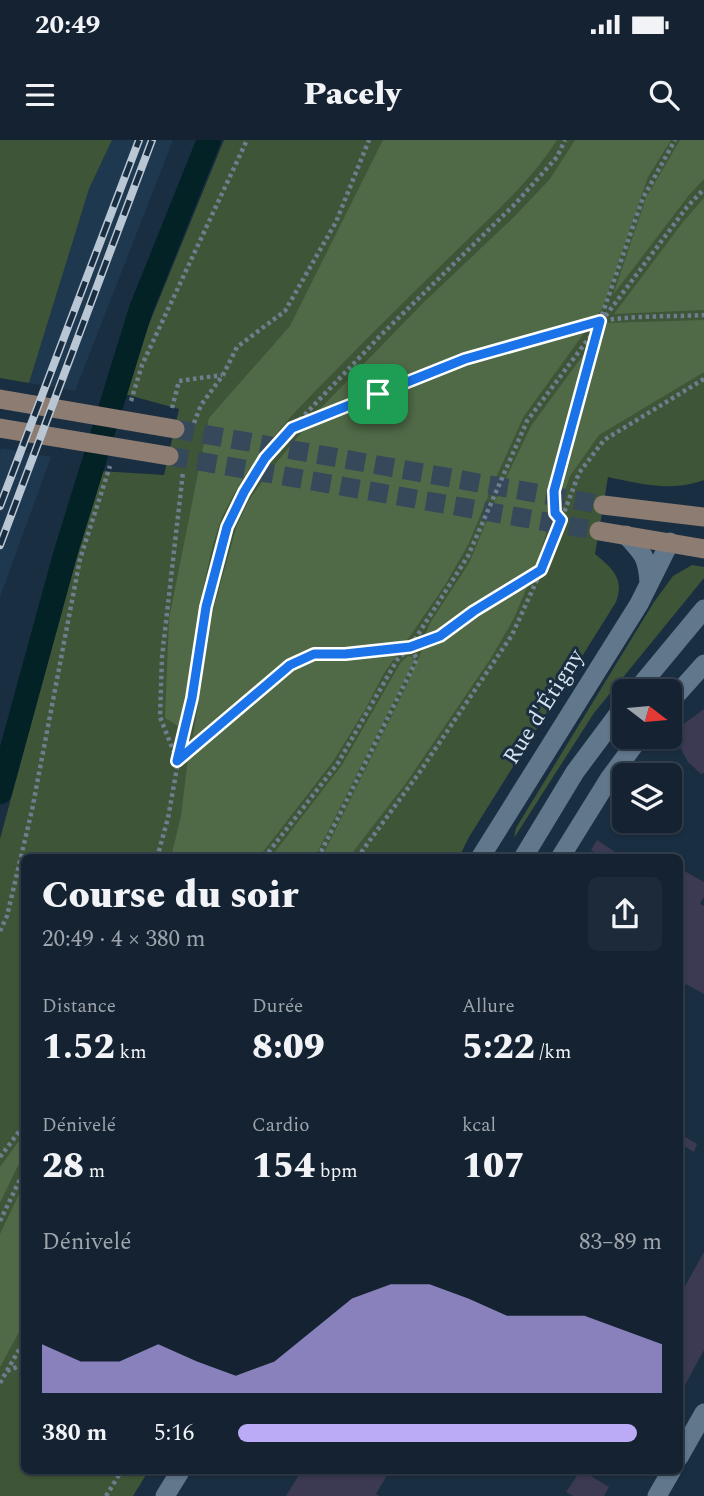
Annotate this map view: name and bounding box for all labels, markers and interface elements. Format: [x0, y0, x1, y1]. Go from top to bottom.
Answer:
text: 20:49 [35, 5, 100, 45]
text: Pacely [303, 70, 401, 119]
icon: menu [21, 76, 59, 114]
icon: search [645, 76, 683, 114]
pin [348, 364, 408, 424]
icon: arrive [359, 375, 397, 413]
street label: Rue d'Étigny [495, 642, 594, 772]
north arrow [612, 679, 682, 749]
map controls [612, 679, 682, 833]
button: layers [612, 763, 682, 833]
text: Course du soir [42, 867, 298, 925]
button: share [588, 877, 662, 951]
text: 20:49 · 4 × 380 m [42, 922, 206, 957]
text: Distance [42, 992, 116, 1021]
text: Durée [252, 992, 303, 1021]
text: Allure [462, 992, 515, 1021]
text: 1.52 [42, 1021, 115, 1074]
text: 8:09 [252, 1021, 325, 1074]
text: 5:22 [462, 1021, 535, 1074]
text: km [115, 1038, 147, 1067]
text: /km [535, 1038, 571, 1067]
text: Dénivelé [42, 1111, 116, 1140]
text: Cardio [252, 1111, 309, 1140]
text: kcal [462, 1111, 496, 1140]
text: 28 [42, 1140, 84, 1193]
text: 154 [252, 1140, 315, 1193]
text: 107 [462, 1140, 525, 1193]
text: m [84, 1157, 105, 1186]
text: bpm [315, 1157, 358, 1186]
text: Dénivelé [42, 1225, 132, 1260]
text: 83–89 m [579, 1225, 662, 1260]
text: 380 m [42, 1416, 107, 1451]
text: 5:16 [154, 1416, 194, 1451]

